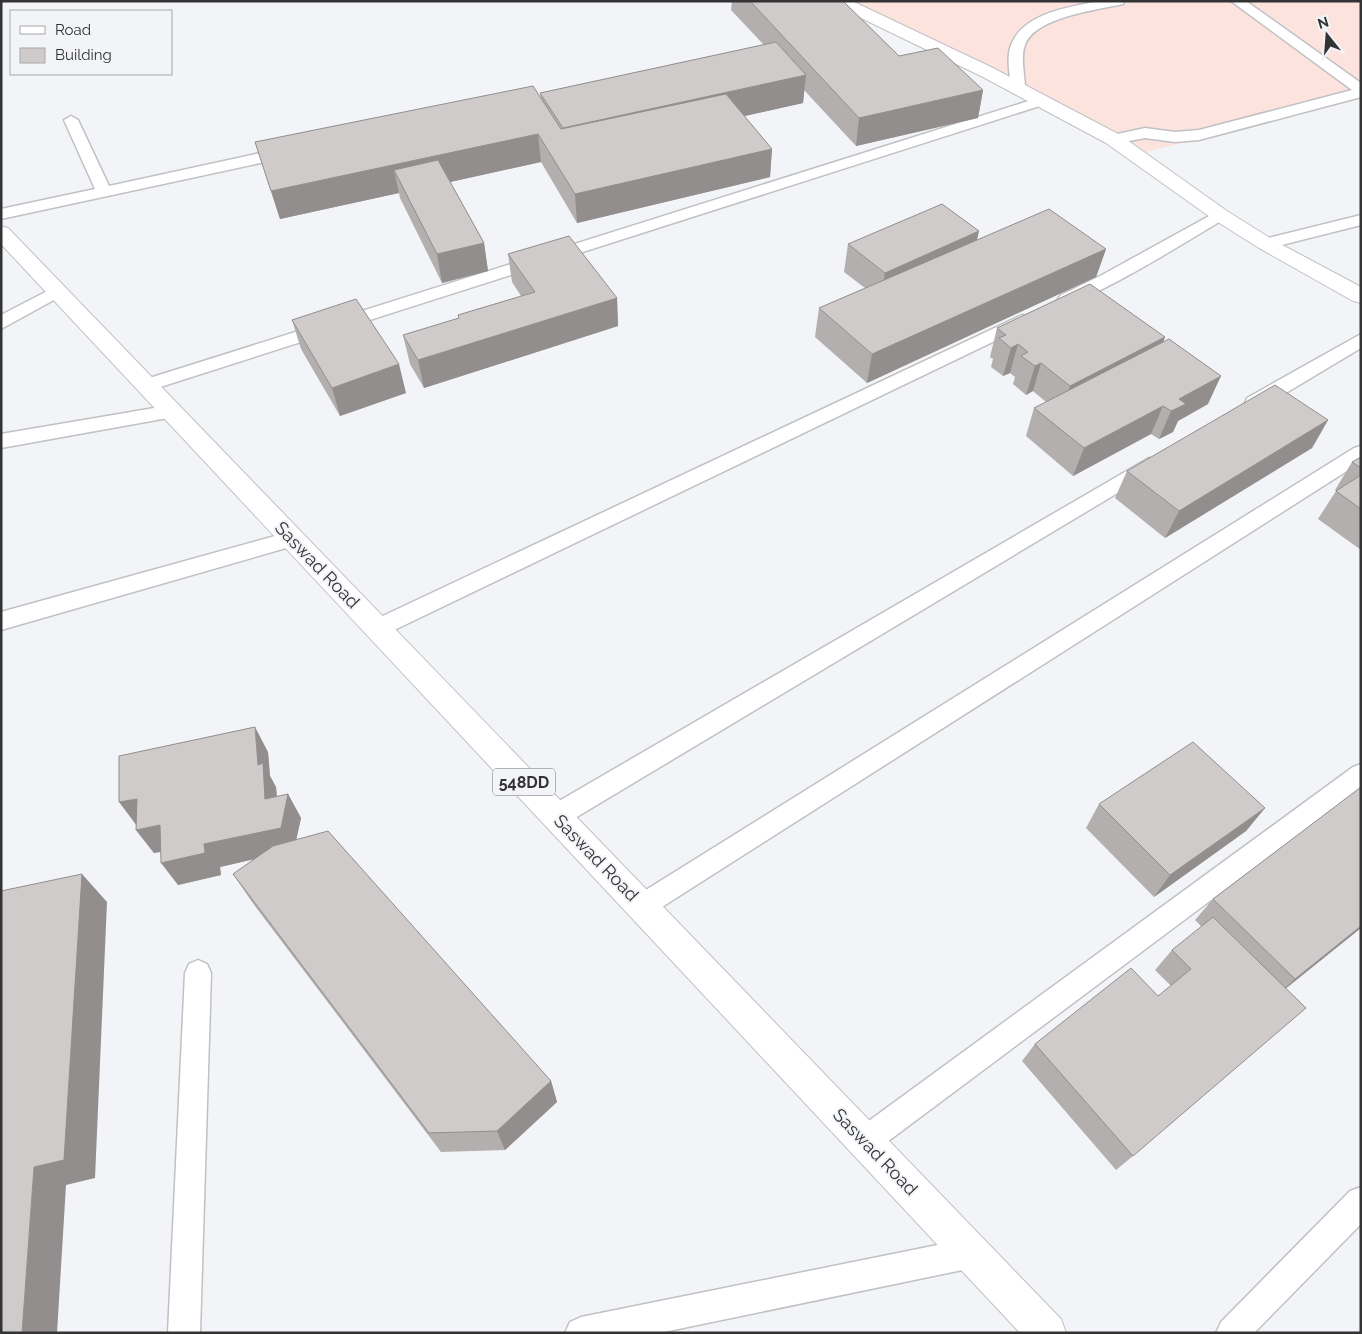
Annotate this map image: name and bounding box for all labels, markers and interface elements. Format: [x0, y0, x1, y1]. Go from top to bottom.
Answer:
legend [10, 10, 172, 75]
north arrow [1302, 10, 1352, 60]
text: N [1316, 13, 1331, 32]
text: Road [55, 21, 91, 39]
text: Building [55, 46, 112, 64]
street label: Saswad Road [271, 517, 364, 612]
road number: 548DD [493, 769, 555, 796]
street label: Saswad Road [550, 810, 643, 905]
street label: Saswad Road [829, 1104, 922, 1199]

